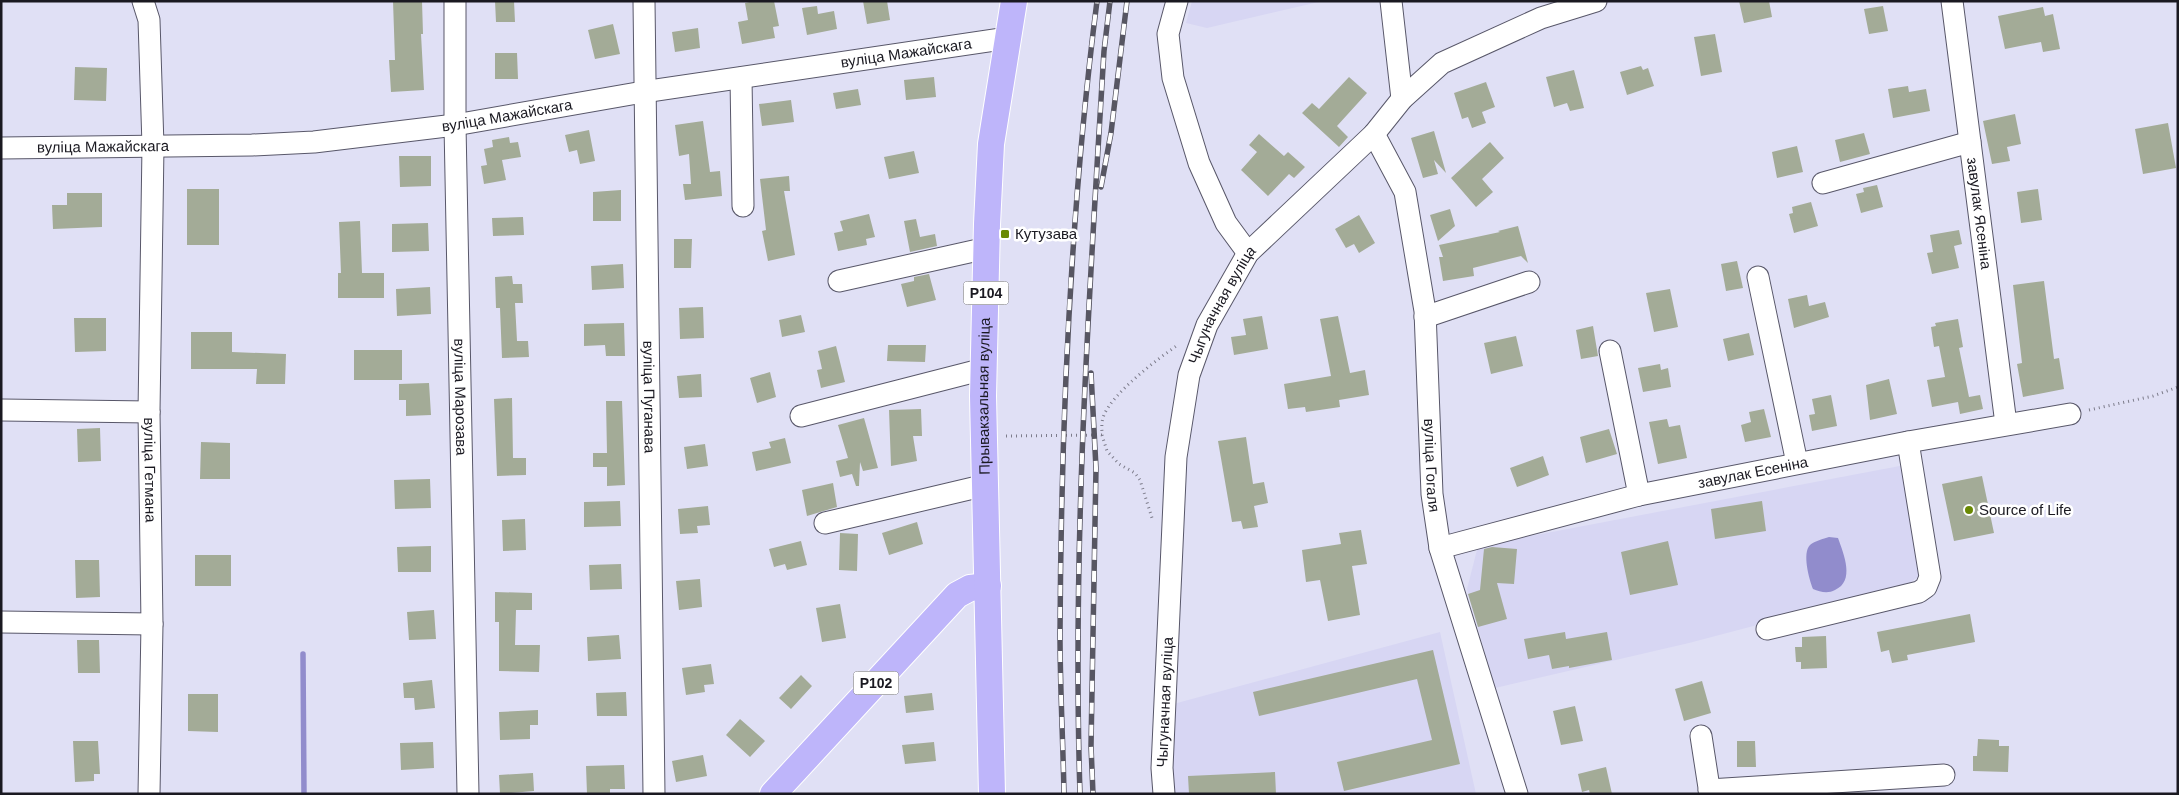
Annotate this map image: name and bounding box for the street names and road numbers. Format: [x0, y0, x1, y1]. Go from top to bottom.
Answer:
street label: вуліца Мажайскага [840, 34, 973, 71]
street label: вуліца Мажайскага [441, 95, 574, 135]
street label: вуліца Мажайскага [37, 137, 170, 156]
street label: завулак Ясеніна [1964, 156, 1995, 271]
street label: Чыгуначная вуліца [1185, 241, 1259, 366]
road number: Р104 [964, 282, 1008, 304]
street label: Прывакзальная вуліца [974, 317, 993, 475]
street label: вуліца Марозава [451, 338, 470, 456]
street label: вуліца Пуганава [640, 341, 659, 454]
street label: вуліца Гетмана [141, 417, 160, 523]
street label: вуліца Гогаля [1421, 418, 1444, 513]
street label: завулак Есеніна [1696, 453, 1810, 491]
street label: Чыгуначная вуліца [1153, 636, 1176, 768]
road number: Р102 [854, 671, 898, 694]

